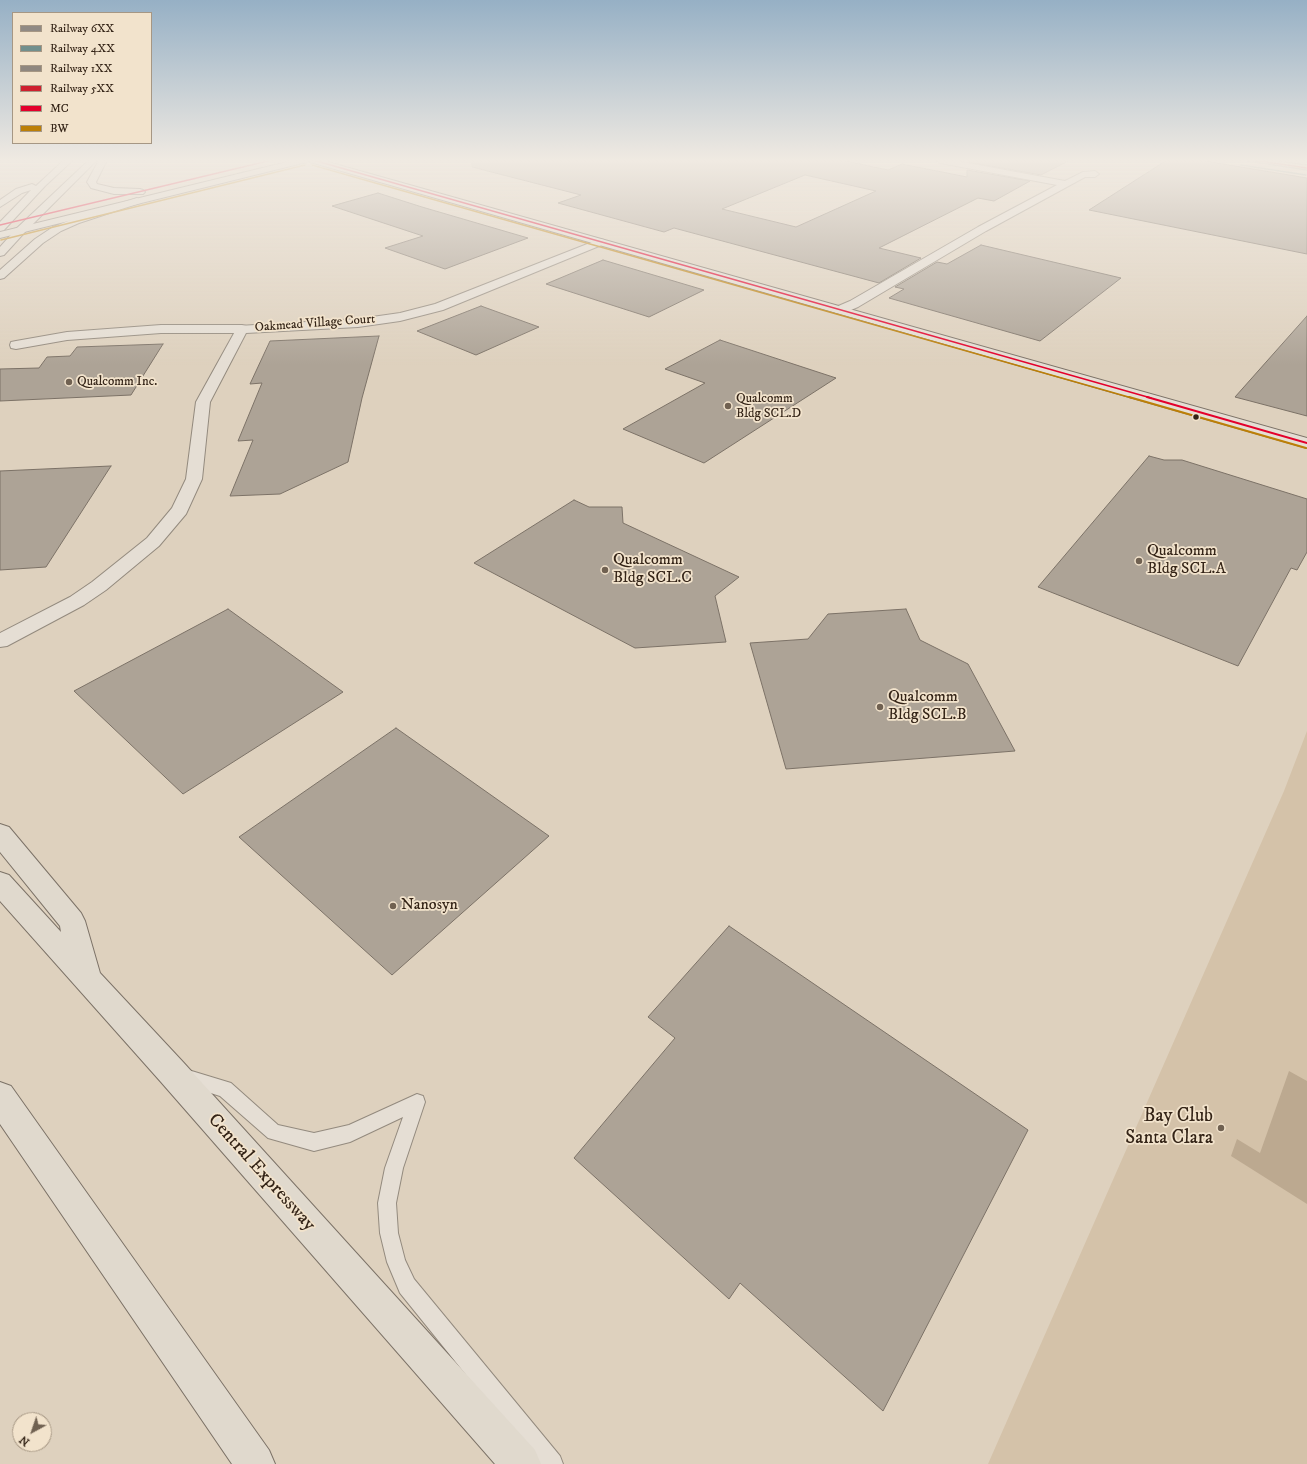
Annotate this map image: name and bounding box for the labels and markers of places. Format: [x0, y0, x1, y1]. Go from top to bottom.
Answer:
place label: Qualcomm Inc. [77, 374, 157, 390]
marker: Qualcomm Inc. [64, 377, 74, 387]
place label: Qualcomm Bldg SCL.D [736, 391, 801, 422]
marker: Qualcomm Bldg SCL.D [723, 401, 733, 411]
unlabelled marker [1191, 412, 1201, 422]
place label: Qualcomm Bldg SCL.A [1147, 542, 1226, 580]
place label: Qualcomm Bldg SCL.C [613, 551, 692, 589]
marker: Qualcomm Bldg SCL.A [1134, 556, 1144, 566]
marker: Qualcomm Bldg SCL.C [600, 565, 610, 575]
place label: Qualcomm Bldg SCL.B [888, 688, 967, 726]
marker: Qualcomm Bldg SCL.B [875, 702, 885, 712]
place label: Nanosyn [401, 896, 458, 916]
marker: Nanosyn [388, 901, 398, 911]
place label: Bay Club Santa Clara [1125, 1106, 1213, 1150]
marker: Bay Club Santa Clara [1216, 1123, 1226, 1133]

